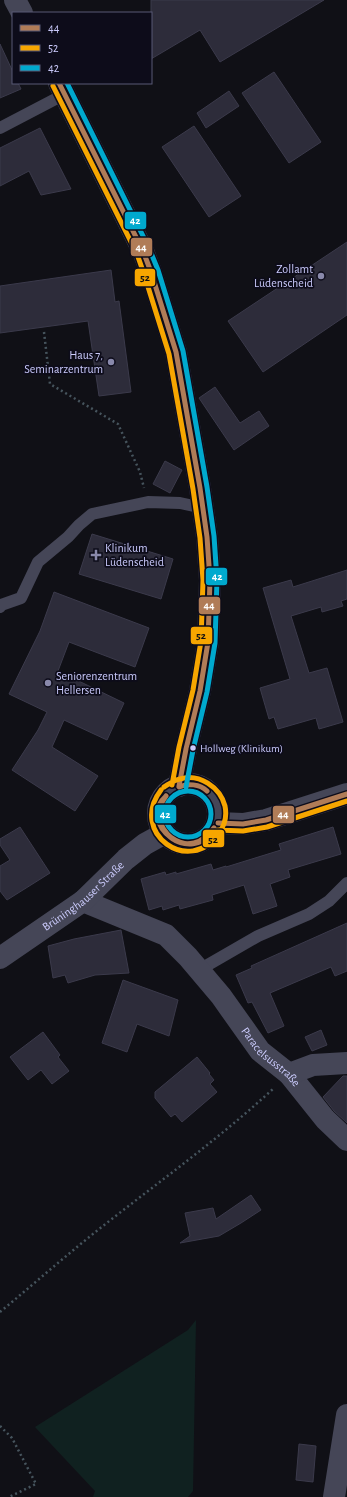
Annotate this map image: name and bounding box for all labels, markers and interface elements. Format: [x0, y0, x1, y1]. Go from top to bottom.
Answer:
legend [12, 12, 152, 84]
text: 44 [48, 22, 60, 34]
text: 52 [48, 42, 59, 54]
text: 42 [48, 62, 60, 74]
line badge: 42 [124, 211, 147, 230]
text: 42 [130, 215, 140, 226]
line badge: 44 [130, 237, 153, 257]
text: 44 [135, 242, 147, 253]
place label: Zollamt Lüdenscheid [254, 263, 313, 289]
line badge: 52 [134, 268, 156, 287]
marker: Zollamt Lüdenscheid [316, 271, 326, 281]
text: 52 [140, 272, 150, 283]
place label: Haus 7, Seminarzentrum [24, 349, 103, 375]
marker: Haus 7, Seminarzentrum [106, 357, 116, 367]
place label: Klinikum Lüdenscheid [105, 542, 164, 568]
marker: Klinikum Lüdenscheid [90, 549, 102, 561]
line badge: 42 [205, 567, 228, 586]
text: 42 [212, 571, 222, 582]
line badge: 44 [198, 596, 221, 615]
text: 44 [203, 600, 215, 611]
line badge: 52 [190, 626, 213, 645]
text: 52 [196, 630, 206, 641]
place label: Seniorenzentrum Hellersen [56, 670, 137, 696]
marker: Seniorenzentrum Hellersen [43, 678, 53, 688]
marker: Hollweg (Klinikum) [188, 743, 198, 753]
place label: Hollweg (Klinikum) [200, 743, 283, 754]
line badge: 42 [154, 804, 177, 824]
line badge: 44 [272, 805, 295, 824]
text: 42 [160, 809, 170, 820]
text: 44 [277, 809, 289, 820]
line badge: 52 [202, 829, 225, 848]
text: 52 [208, 834, 218, 845]
street label: Brüninghauser Straße [40, 859, 126, 933]
street label: Paracelsusstraße [239, 1025, 302, 1089]

